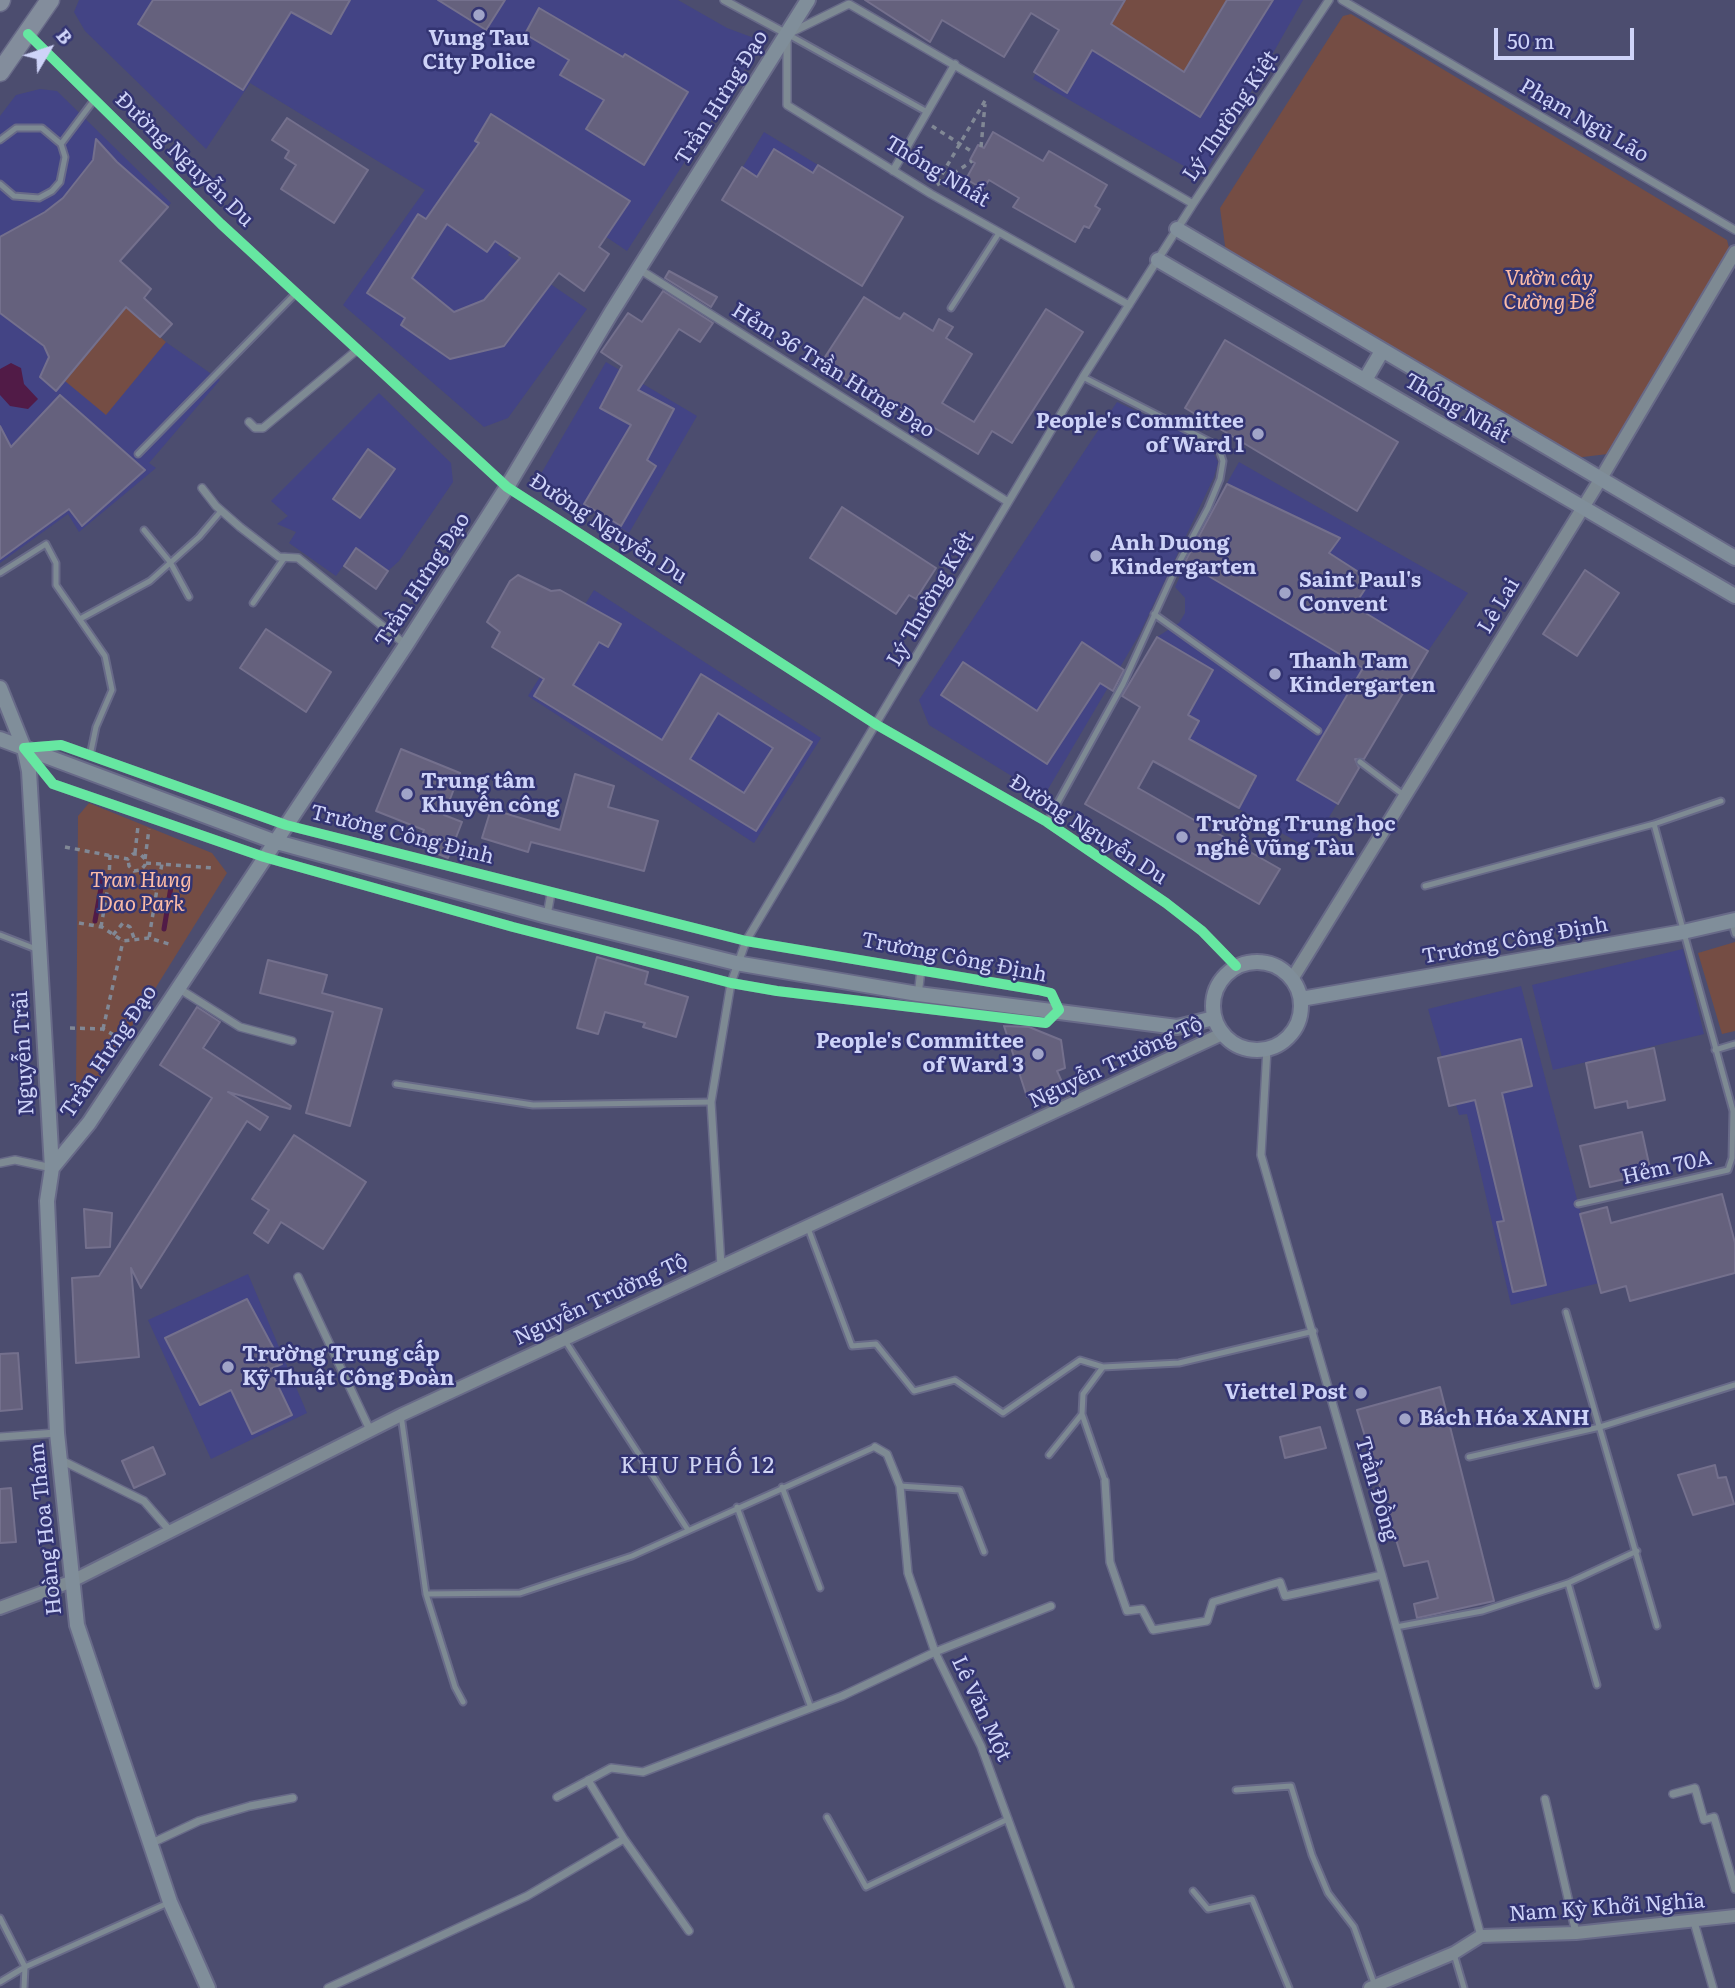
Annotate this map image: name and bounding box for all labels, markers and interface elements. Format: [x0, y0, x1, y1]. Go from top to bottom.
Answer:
marker: Vung Tau City Police [471, 7, 487, 23]
north arrow [14, 14, 84, 84]
scale bar [1497, 14, 1637, 58]
text: B [50, 22, 80, 50]
text: 50 m [1507, 24, 1554, 55]
place label: Vung Tau City Police [422, 26, 536, 76]
street label: Trần Hưng Đạo [670, 26, 774, 170]
street label: Lý Thường Kiệt [1178, 46, 1284, 186]
street label: Phạm Ngũ Lão [1515, 74, 1653, 168]
street label: Đường Nguyễn Du [109, 87, 259, 233]
street label: Thống Nhất [880, 131, 994, 213]
park label: Vườn cây Cường Để [1503, 266, 1595, 316]
street label: Hẻm 36 Trần Hưng Đạo [727, 298, 939, 444]
street label: Thống Nhất [1400, 369, 1514, 449]
place label: People's Committee of Ward 1 [1036, 409, 1244, 459]
marker: People's Committee of Ward 1 [1250, 426, 1266, 442]
street label: Đường Nguyễn Du [524, 469, 692, 589]
street label: Trần Hưng Đạo [370, 508, 476, 652]
street label: Lý Thường Kiệt [882, 527, 980, 671]
place label: Anh Duong Kindergarten [1110, 531, 1257, 581]
marker: Anh Duong Kindergarten [1088, 548, 1104, 564]
place label: Saint Paul's Convent [1299, 568, 1421, 618]
street label: Lê Lai [1473, 574, 1525, 638]
marker: Saint Paul's Convent [1277, 585, 1293, 601]
place label: Thanh Tam Kindergarten [1289, 649, 1436, 699]
marker: Thanh Tam Kindergarten [1267, 666, 1283, 682]
place label: Trung tâm Khuyến công [421, 769, 559, 819]
street label: Đường Nguyễn Du [1004, 770, 1172, 890]
marker: Trung tâm Khuyến công [399, 786, 415, 802]
street label: Trương Công Định [307, 800, 497, 870]
place label: Trường Trung học nghề Vũng Tàu [1196, 812, 1396, 862]
marker: Trường Trung học nghề Vũng Tàu [1174, 829, 1190, 845]
park label: Tran Hung Dao Park [90, 868, 192, 918]
street label: Trương Công Định [1420, 912, 1610, 970]
street label: Trương Công Định [859, 928, 1049, 988]
street label: Trần Hưng Đạo [55, 981, 163, 1123]
street label: Nguyễn Trãi [8, 990, 40, 1116]
street label: Nguyễn Trường Tộ [1025, 1012, 1207, 1114]
place label: People's Committee of Ward 3 [816, 1029, 1024, 1079]
marker: People's Committee of Ward 3 [1030, 1046, 1046, 1062]
street label: Hẻm 70A [1620, 1146, 1714, 1190]
street label: Nguyễn Trường Tộ [510, 1249, 692, 1351]
place label: Trường Trung cấp Kỹ Thuật Công Đoàn [242, 1342, 454, 1392]
marker: Trường Trung cấp Kỹ Thuật Công Đoàn [220, 1359, 236, 1375]
place label: Viettel Post [1224, 1380, 1347, 1406]
marker: Viettel Post [1353, 1385, 1369, 1401]
place label: Bách Hóa XANH [1419, 1406, 1590, 1432]
marker: Bách Hóa XANH [1397, 1411, 1413, 1427]
street label: Trần Đồng [1349, 1434, 1403, 1544]
street label: Hoàng Hoa Thám [24, 1442, 68, 1616]
district label: KHU PHỐ 12 [621, 1452, 775, 1480]
street label: Lê Văn Một [946, 1652, 1016, 1766]
street label: Nam Kỳ Khởi Nghĩa [1508, 1889, 1706, 1927]

